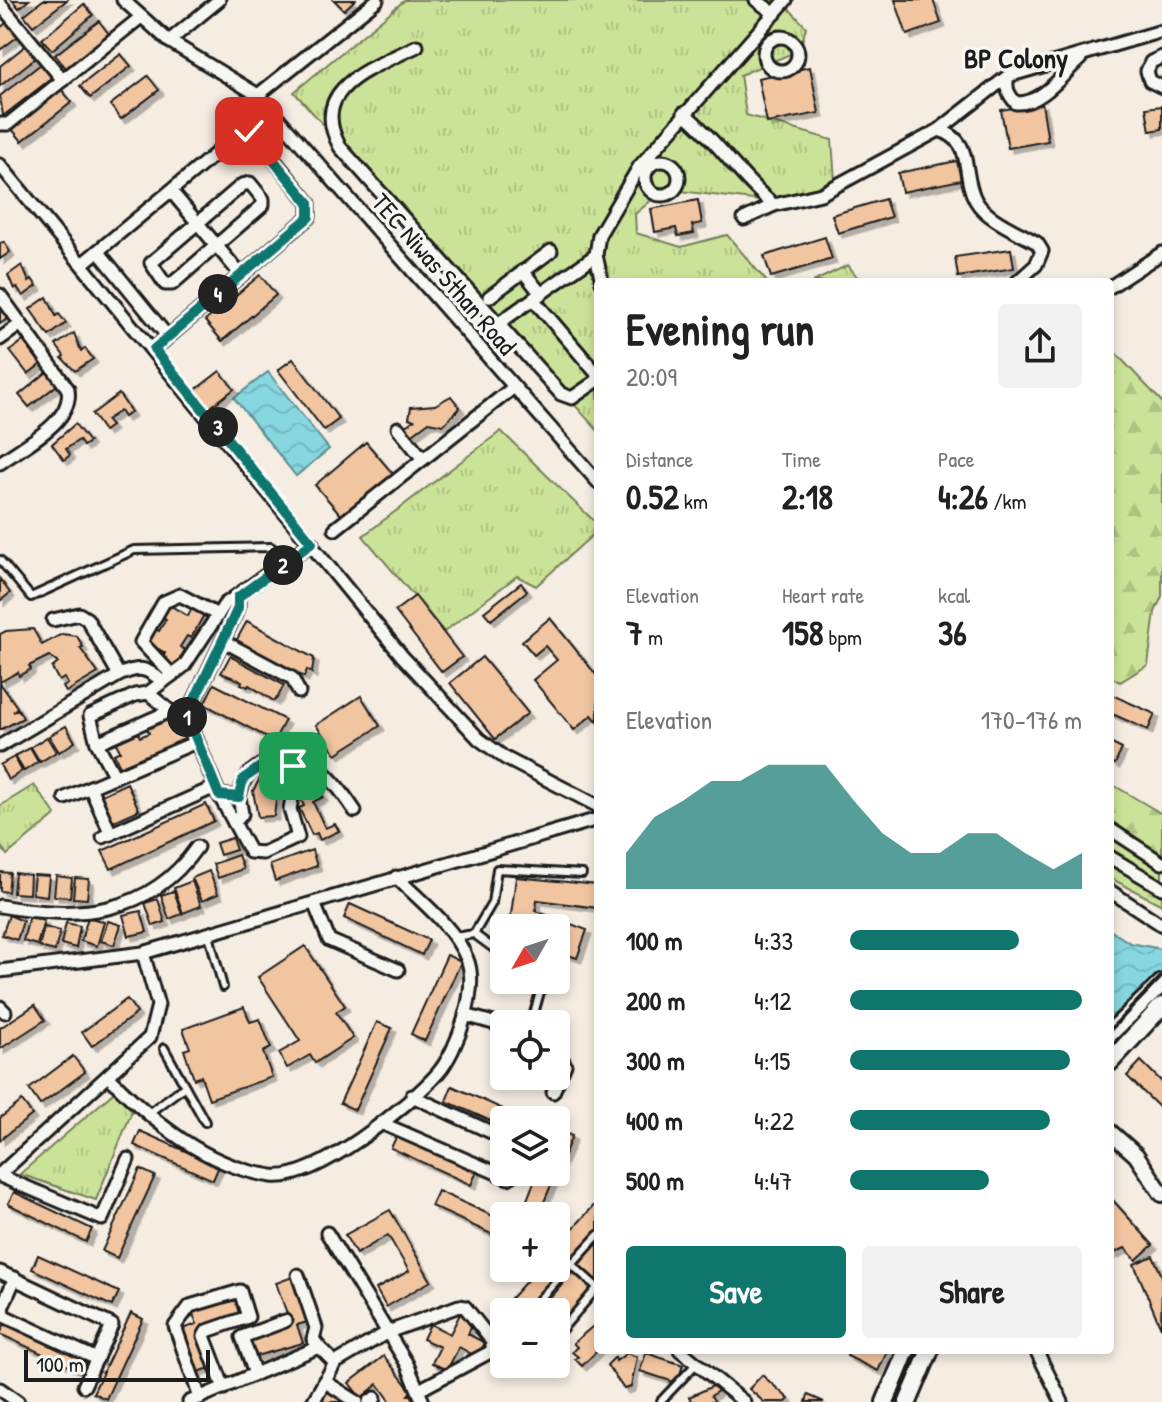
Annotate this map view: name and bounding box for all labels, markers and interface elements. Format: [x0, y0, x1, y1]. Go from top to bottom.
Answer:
district label: BP Colony [964, 39, 1068, 78]
pin [215, 97, 283, 165]
icon: check [227, 109, 271, 153]
street label: TEC Niwas Sthan Road [364, 185, 525, 362]
pin: 4 [198, 274, 238, 314]
text: 4 [214, 279, 222, 309]
text: Evening run [626, 299, 814, 359]
button: share [998, 304, 1082, 388]
text: 20:09 [626, 359, 677, 394]
pin: 3 [198, 407, 238, 447]
text: 3 [213, 412, 223, 442]
text: Distance [626, 444, 693, 474]
text: Time [782, 444, 821, 474]
text: Pace [938, 444, 975, 474]
text: 0.52 [626, 474, 679, 520]
text: 2:18 [782, 474, 833, 520]
text: 4:26 [938, 474, 988, 520]
text: km [679, 486, 708, 516]
text: /km [988, 486, 1027, 516]
pin: 2 [263, 545, 303, 585]
text: 2 [278, 550, 288, 580]
text: Elevation [626, 580, 699, 610]
text: Heart rate [782, 580, 864, 610]
text: kcal [938, 580, 970, 610]
text: 7 [626, 610, 643, 656]
text: 158 [782, 610, 823, 656]
text: 36 [938, 610, 967, 656]
text: m [643, 622, 663, 652]
text: bpm [823, 622, 862, 652]
pin: 1 [167, 697, 207, 737]
text: 1 [183, 702, 191, 732]
text: Elevation [626, 702, 712, 737]
text: 170–176 m [981, 702, 1082, 737]
pin [259, 732, 327, 800]
icon: arrive [271, 744, 315, 788]
north arrow [490, 914, 570, 994]
map controls [490, 914, 570, 1378]
text: 100 m [626, 923, 682, 958]
text: 4:33 [754, 923, 793, 958]
text: 200 m [626, 983, 685, 1018]
text: 4:12 [754, 983, 791, 1018]
button: locate [490, 1010, 570, 1090]
text: 300 m [626, 1043, 685, 1078]
text: 4:15 [754, 1043, 790, 1078]
text: 400 m [626, 1103, 683, 1138]
text: 4:22 [754, 1103, 794, 1138]
button: layers [490, 1106, 570, 1186]
text: 500 m [626, 1163, 684, 1198]
text: 4:47 [754, 1163, 792, 1198]
button: + [490, 1202, 570, 1282]
button: Save [626, 1246, 846, 1338]
button: Share [862, 1246, 1082, 1338]
button: − [490, 1298, 570, 1378]
scale bar [24, 1346, 210, 1382]
text: 100 m [36, 1349, 84, 1379]

